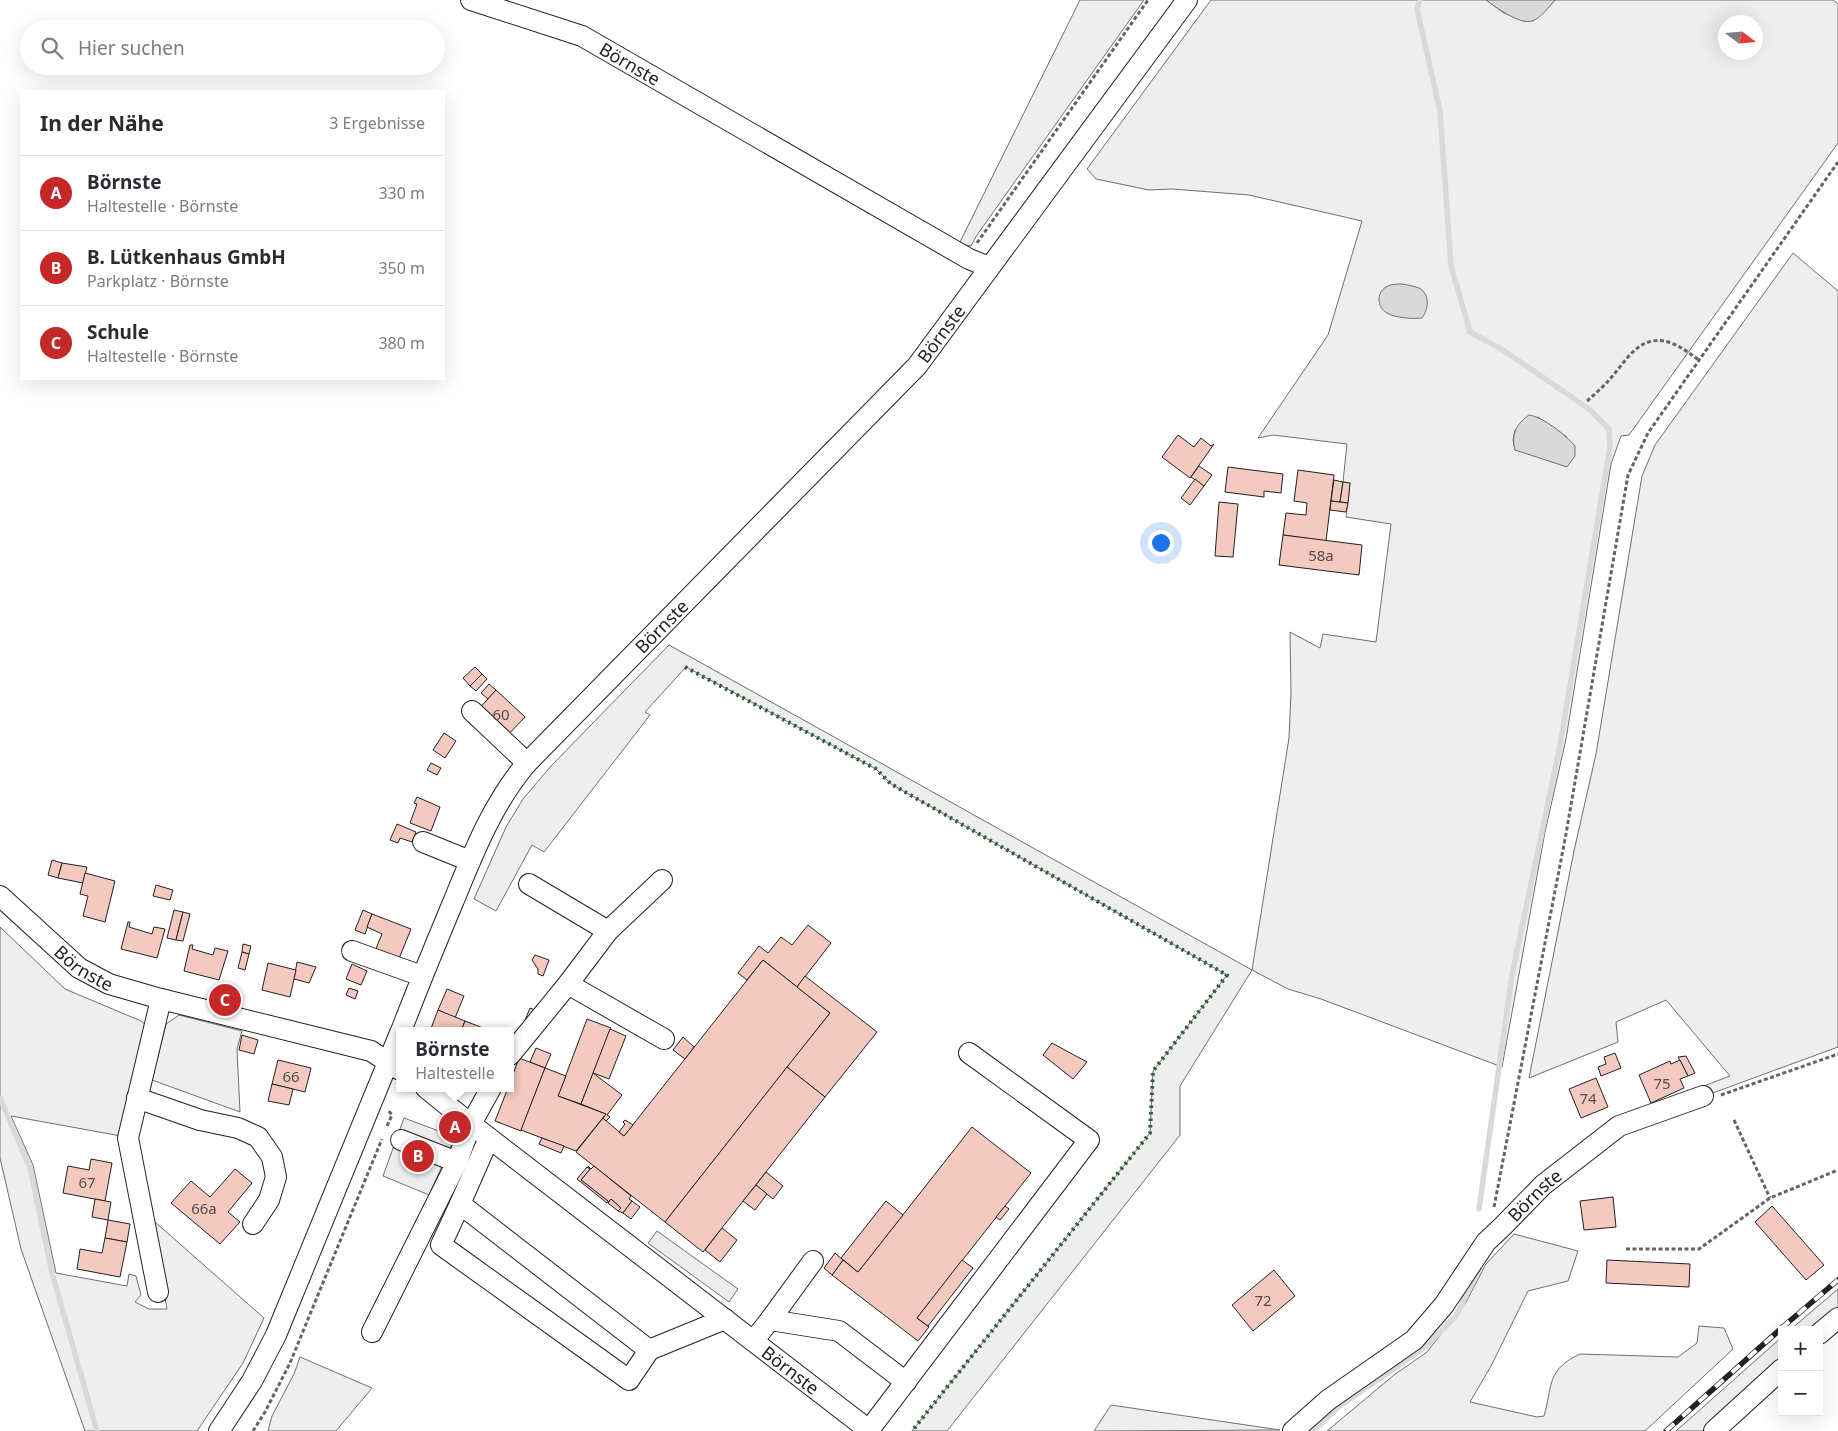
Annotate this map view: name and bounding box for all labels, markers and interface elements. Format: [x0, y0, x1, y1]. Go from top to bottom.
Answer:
north arrow [1718, 15, 1763, 60]
search box [20, 20, 445, 75]
icon: search [38, 34, 66, 62]
text: Hier suchen [78, 35, 185, 61]
street label: Börnste [595, 37, 665, 91]
text: In der Nähe [40, 109, 164, 137]
text: 3 Ergebnisse [329, 112, 425, 134]
text: Börnste [87, 169, 161, 195]
text: A [50, 182, 62, 204]
text: 330 m [378, 182, 425, 204]
text: Haltestelle · Börnste [87, 195, 238, 217]
text: B. Lütkenhaus GmbH [87, 244, 286, 270]
text: B [51, 257, 61, 279]
text: 350 m [378, 257, 425, 279]
text: Parkplatz · Börnste [87, 270, 229, 292]
street label: Börnste [912, 300, 970, 367]
text: Schule [87, 319, 149, 345]
text: C [51, 332, 61, 354]
text: 380 m [378, 332, 425, 354]
text: Haltestelle · Börnste [87, 345, 238, 367]
your location [1148, 530, 1174, 556]
house number: 58a [1308, 545, 1334, 565]
street label: Börnste [630, 594, 693, 658]
house number: 60 [492, 704, 510, 724]
street label: Börnste [49, 940, 118, 996]
pin: C [209, 981, 241, 1019]
popup [396, 1027, 514, 1092]
text: Börnste [415, 1036, 490, 1062]
text: Haltestelle [415, 1062, 495, 1084]
house number: 66 [282, 1066, 300, 1086]
house number: 75 [1653, 1073, 1671, 1093]
house number: 74 [1579, 1088, 1597, 1108]
pin: A [439, 1108, 471, 1146]
pin: B [402, 1137, 434, 1175]
street label: Börnste [1502, 1163, 1566, 1226]
house number: 67 [78, 1172, 96, 1192]
house number: 66a [191, 1198, 217, 1218]
house number: 72 [1254, 1290, 1272, 1310]
map controls [1778, 1326, 1823, 1416]
button: + [1778, 1326, 1823, 1371]
street label: Börnste [757, 1340, 824, 1400]
button: − [1778, 1371, 1823, 1416]

